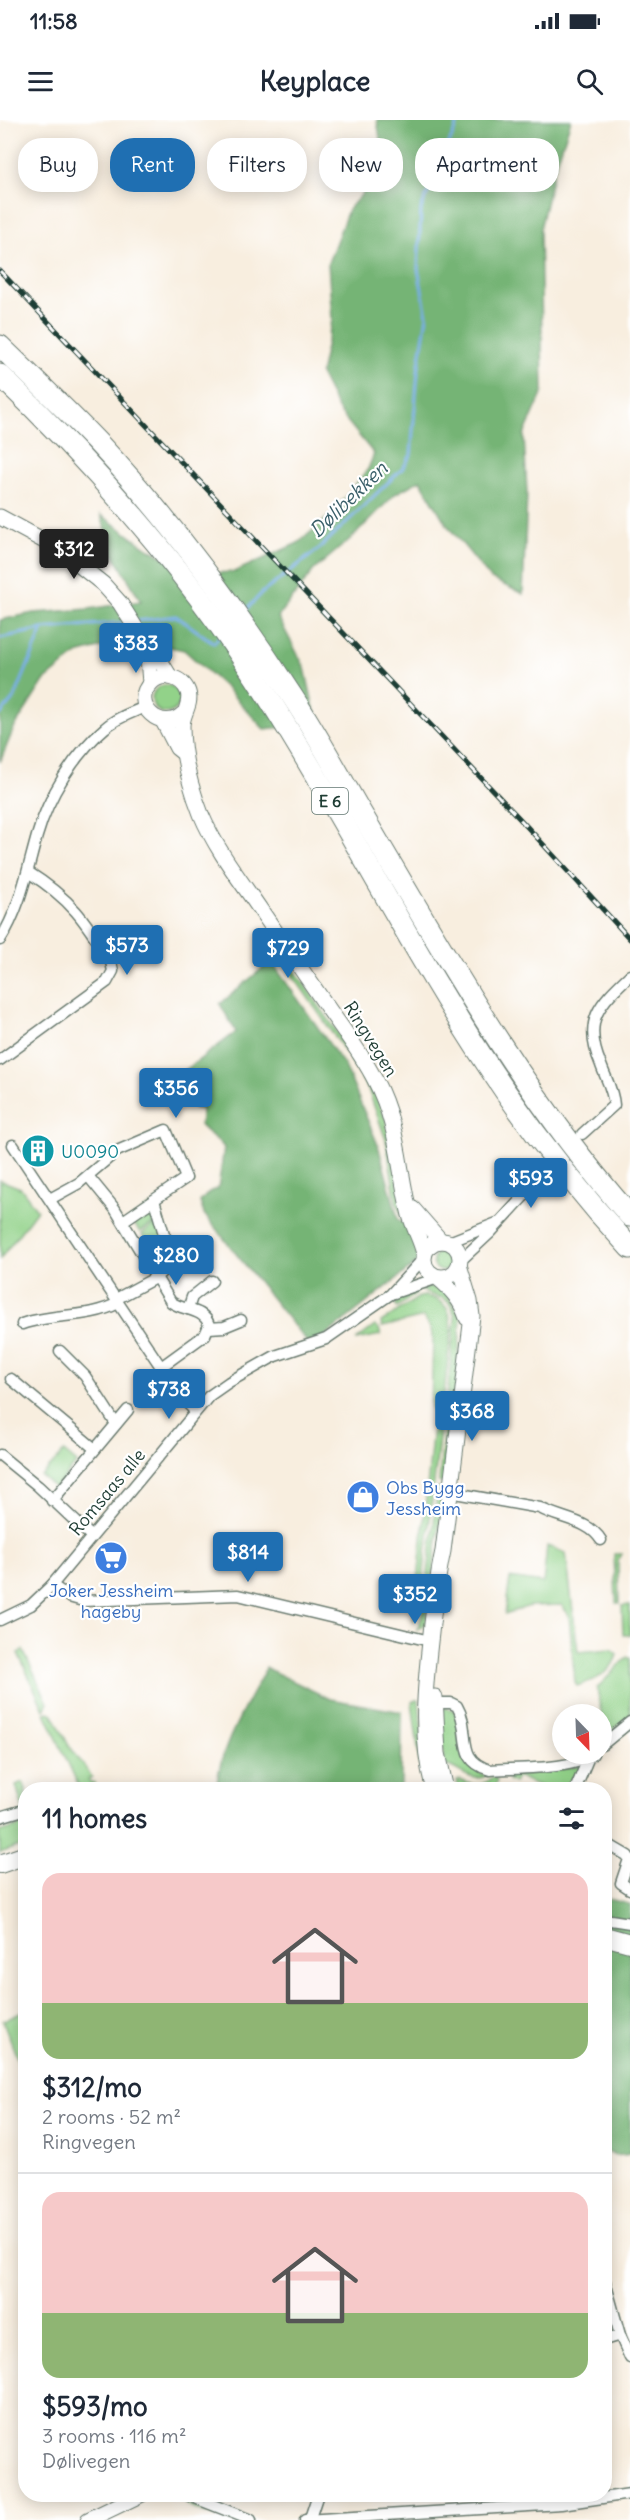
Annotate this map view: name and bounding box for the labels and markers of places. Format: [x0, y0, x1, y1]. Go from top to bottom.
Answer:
pin: $312 [38, 529, 110, 580]
pin: $383 [100, 623, 172, 674]
pin: $573 [91, 925, 163, 976]
pin: $729 [252, 928, 324, 979]
pin: $356 [140, 1068, 212, 1119]
building icon: U0090 [20, 1133, 56, 1169]
place label: U0090 [61, 1140, 119, 1163]
pin: $593 [495, 1158, 567, 1209]
pin: $280 [140, 1235, 212, 1286]
pin: $738 [133, 1369, 205, 1420]
pin: $368 [436, 1391, 508, 1442]
place label: Obs Bygg Jessheim [386, 1476, 464, 1520]
shop icon: Obs Bygg Jessheim [345, 1479, 381, 1515]
pin: $814 [212, 1532, 284, 1583]
supermarket icon: Joker Jessheim hageby [93, 1540, 129, 1576]
pin: $352 [379, 1574, 451, 1625]
place label: Joker Jessheim hageby [49, 1579, 174, 1623]

